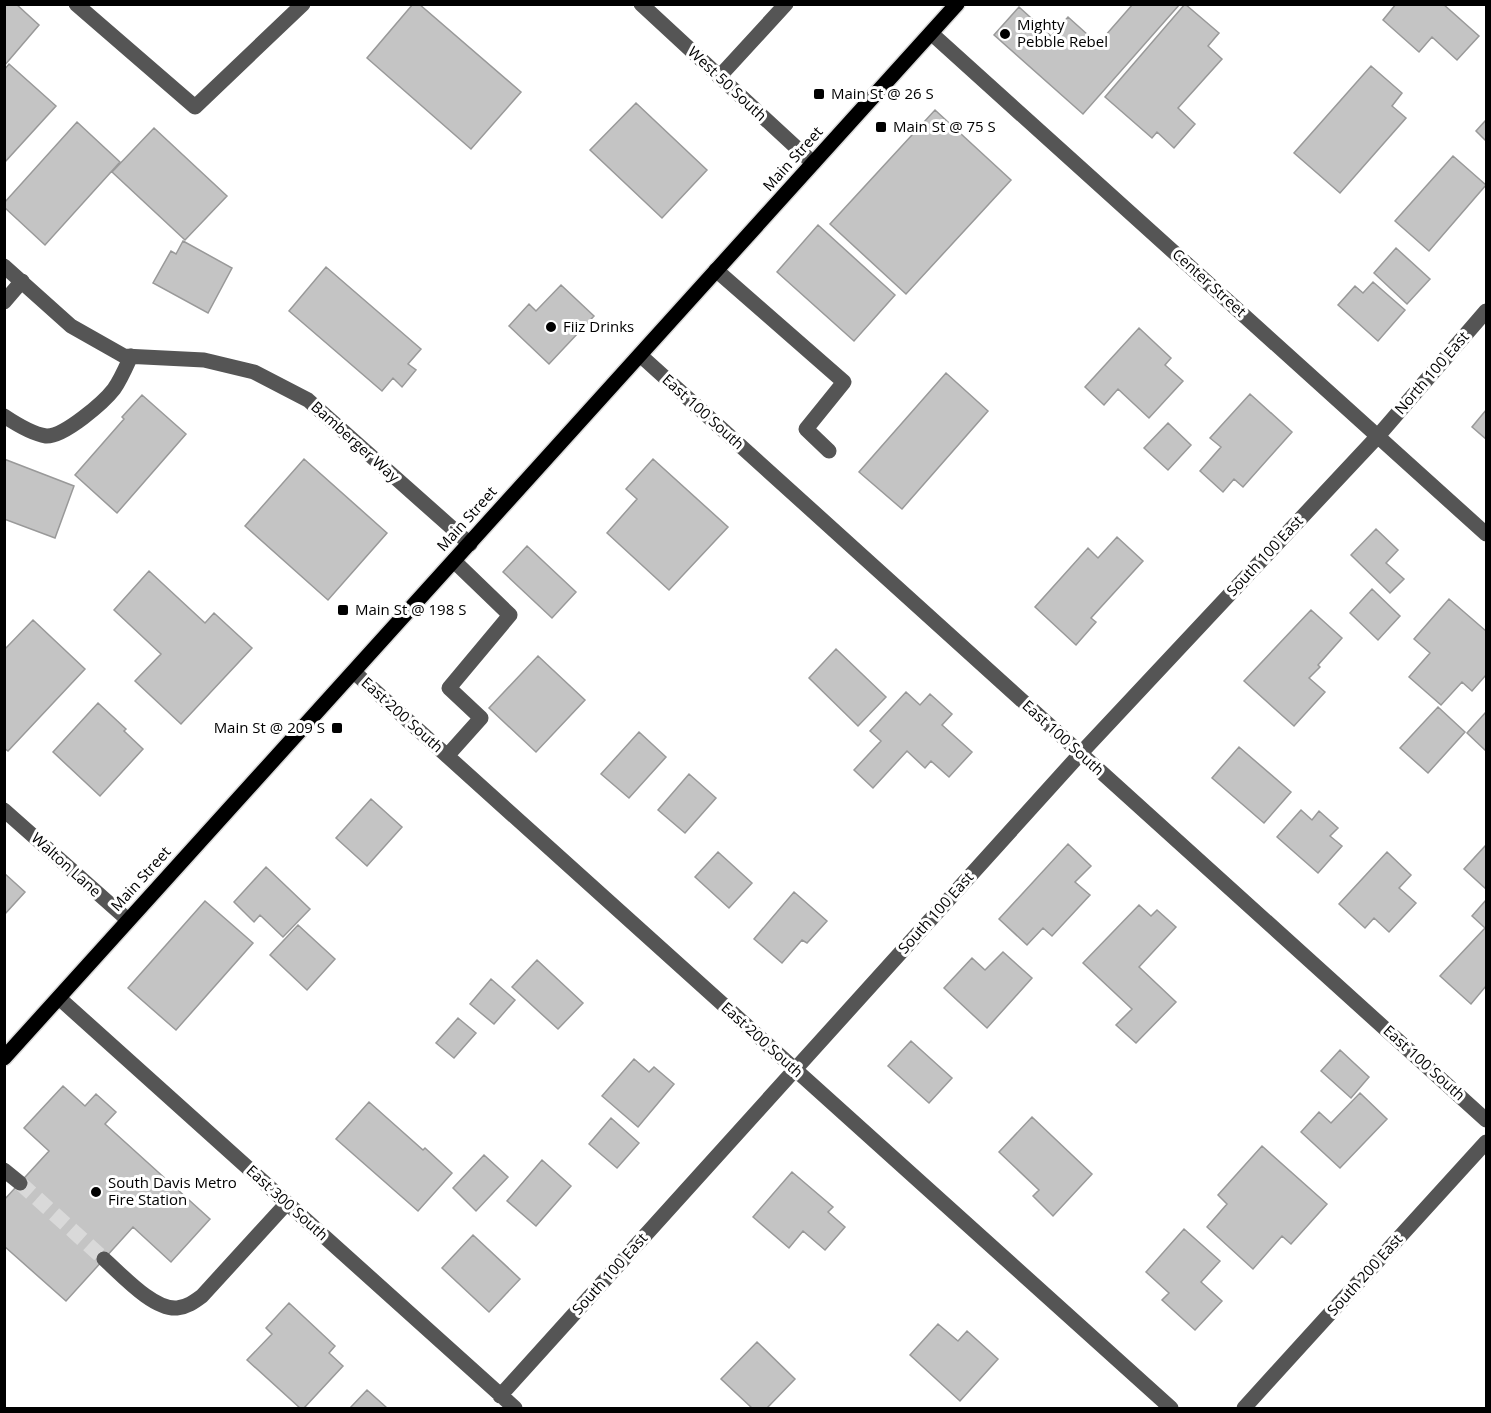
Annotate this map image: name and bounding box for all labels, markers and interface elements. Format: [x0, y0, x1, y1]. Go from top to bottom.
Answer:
place label: Mighty Pebble Rebel [1017, 14, 1108, 51]
marker: Mighty Pebble Rebel [998, 27, 1012, 41]
street label: West 50 South [684, 42, 771, 125]
place label: Main St @ 26 S [831, 83, 934, 103]
marker: Main St @ 26 S [812, 87, 826, 101]
place label: Main St @ 75 S [893, 116, 996, 136]
marker: Main St @ 75 S [874, 120, 888, 134]
street label: Main Street [758, 122, 827, 195]
street label: Center Street [1169, 244, 1251, 321]
place label: Fiiz Drinks [563, 316, 634, 336]
marker: Fiiz Drinks [544, 320, 558, 334]
street label: North 100 East [1390, 327, 1473, 418]
street label: East 100 South [658, 369, 749, 453]
street label: Bamberger Way [307, 396, 404, 486]
street label: Main Street [432, 482, 501, 555]
street label: South 100 East [1222, 511, 1307, 600]
place label: Main St @ 198 S [355, 599, 466, 619]
marker: Main St @ 198 S [336, 603, 350, 617]
street label: East 200 South [357, 672, 448, 756]
street label: East 100 South [1018, 695, 1109, 779]
place label: Main St @ 209 S [214, 717, 325, 737]
marker: Main St @ 209 S [330, 721, 344, 735]
street label: Walton Lane [28, 828, 106, 901]
street label: Main Street [106, 842, 175, 915]
street label: South 100 East [893, 867, 977, 958]
street label: East 200 South [717, 997, 808, 1081]
street label: East 100 South [1379, 1020, 1470, 1104]
street label: East 300 South [242, 1160, 333, 1244]
place label: South Davis Metro Fire Station [108, 1172, 237, 1209]
marker: South Davis Metro Fire Station [89, 1185, 103, 1199]
street label: South 100 East [567, 1228, 651, 1319]
street label: South 200 East [1322, 1229, 1406, 1320]

